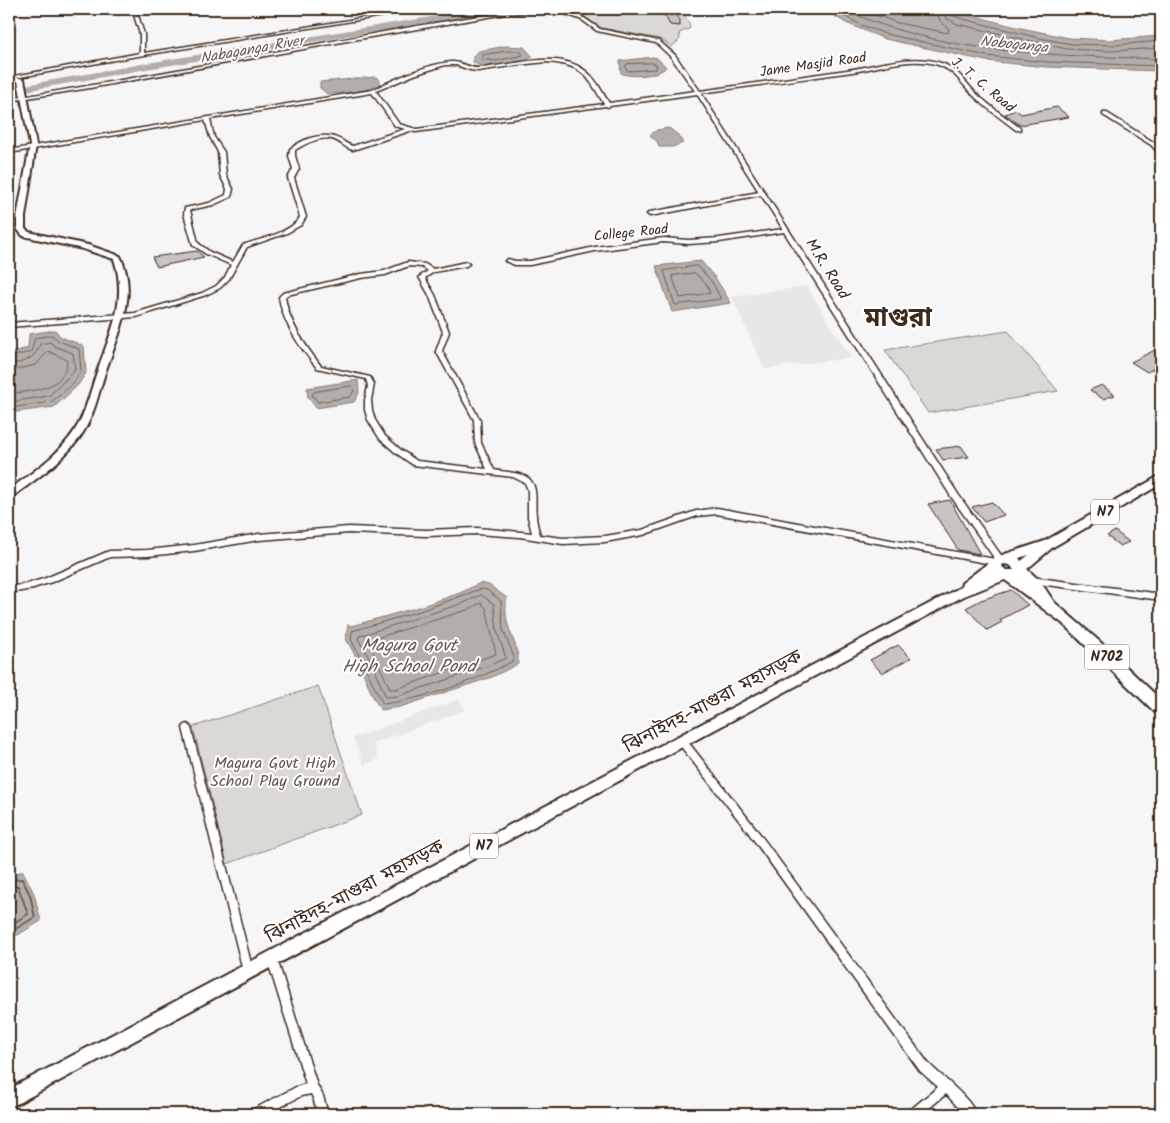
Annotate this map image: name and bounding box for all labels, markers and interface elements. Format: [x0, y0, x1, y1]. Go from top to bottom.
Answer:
water label: Nabaganga River [198, 29, 309, 71]
water label: Noboganga [979, 30, 1050, 61]
street label: Jame Masjid Road [758, 46, 869, 83]
street label: J. T. C. Road [946, 52, 1020, 119]
street label: College Road [593, 218, 670, 248]
street label: M.R. Road [798, 234, 856, 305]
district label: মাগুরা [863, 298, 932, 340]
road number: N7 [1091, 500, 1119, 524]
water label: Magura Govt High School Pond [342, 632, 480, 682]
street label: ঝিনাইদহ-মাগুরা মহাসড়ক [617, 642, 808, 762]
road number: N702 [1084, 644, 1130, 670]
park label: Magura Govt High School Play Ground [210, 751, 341, 794]
street label: ঝিনাইদহ-মাগুরা মহাসড়ক [259, 832, 450, 952]
road number: N7 [470, 834, 498, 858]

